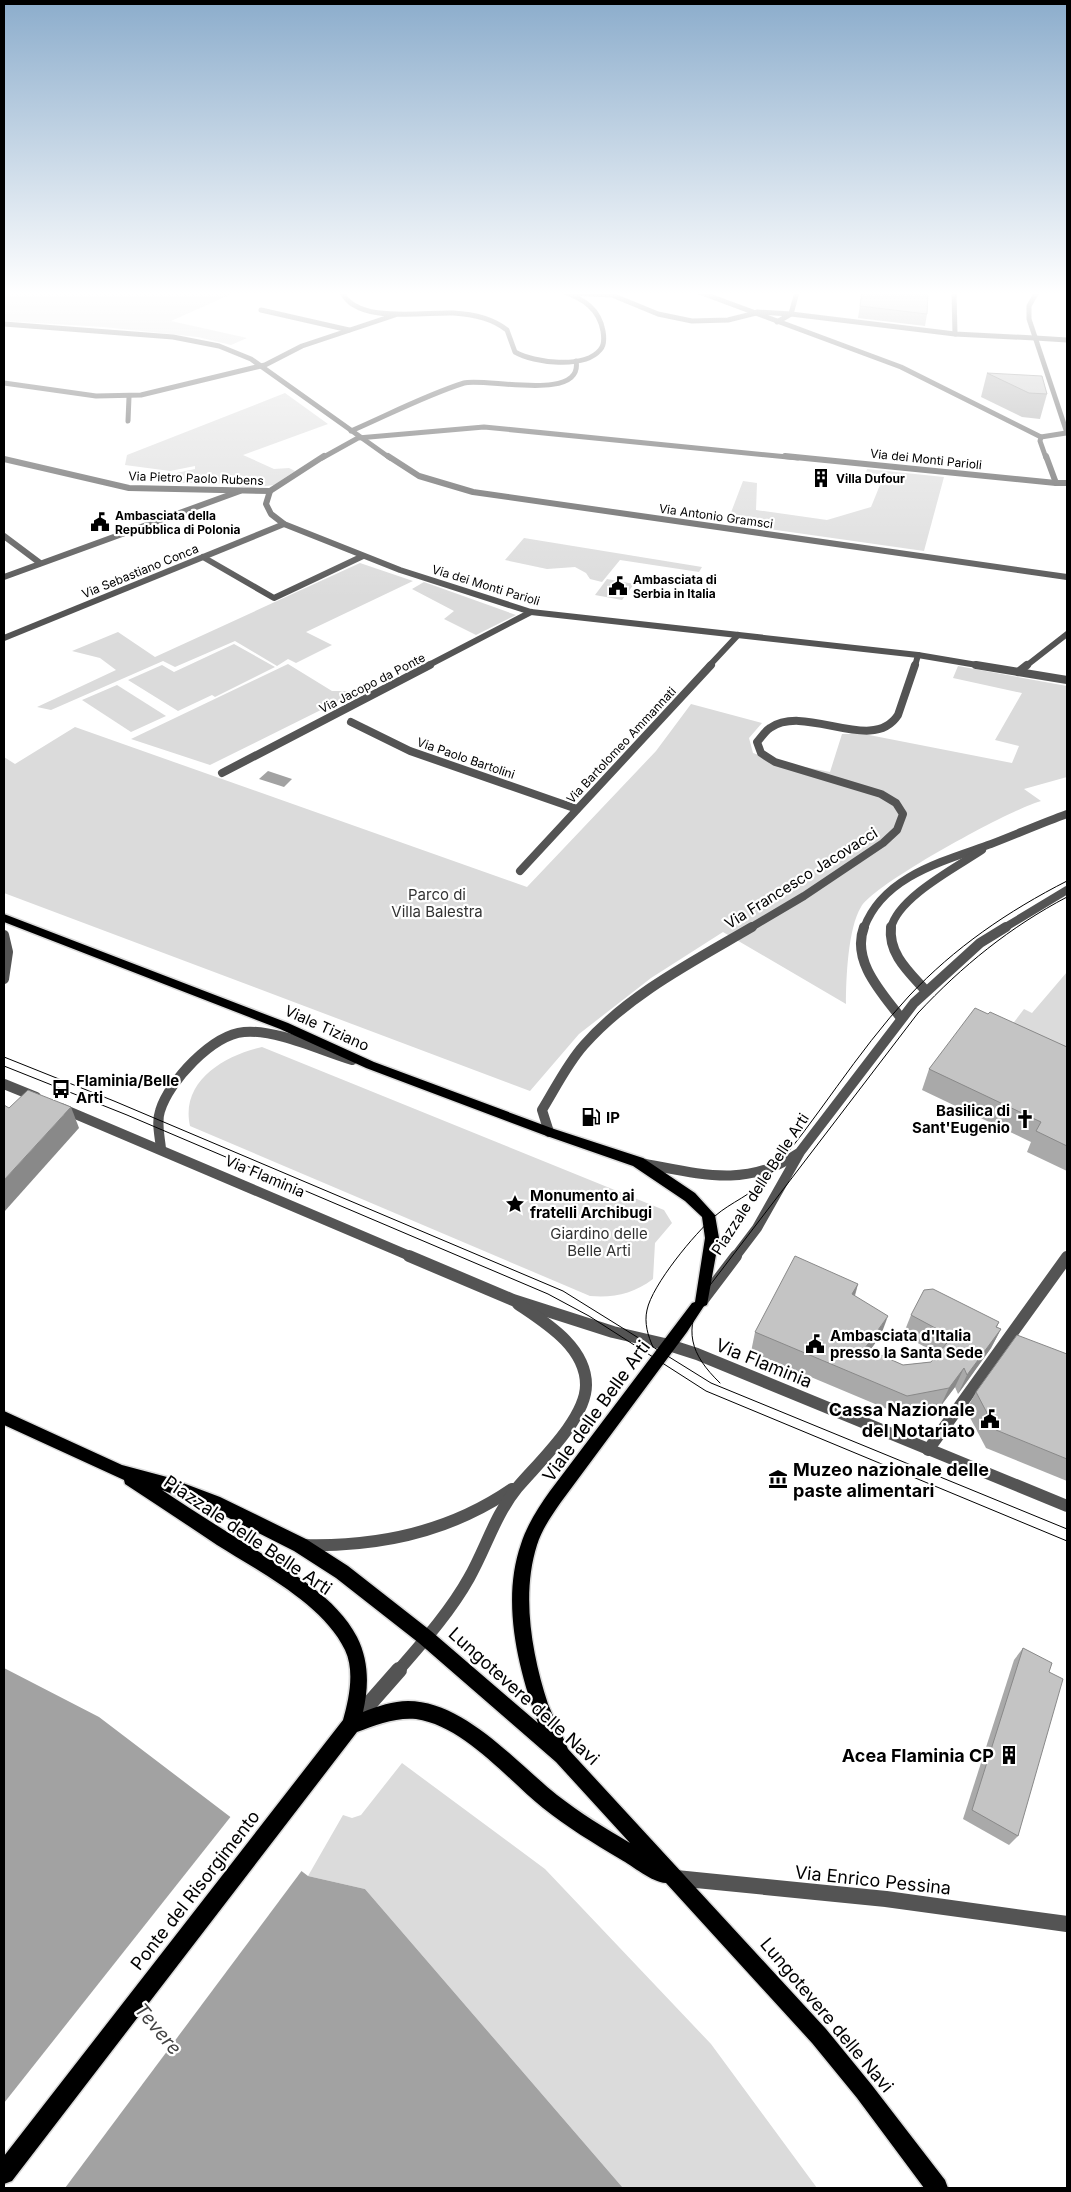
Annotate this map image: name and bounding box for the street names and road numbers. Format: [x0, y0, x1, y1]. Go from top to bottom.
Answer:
street label: Via dei Monti Parioli [869, 446, 983, 472]
street label: Via Pietro Paolo Rubens [128, 468, 264, 488]
street label: Via Antonio Gramsci [658, 501, 774, 531]
street label: Via Sebastiano Conca [79, 541, 201, 601]
street label: Via dei Monti Parioli [430, 561, 542, 609]
street label: Via Jacopo da Ponte [316, 650, 428, 716]
street label: Via Bartolomeo Ammannati [563, 684, 679, 806]
street label: Via Paolo Bartolini [415, 734, 517, 782]
street label: Via Francesco Jacovacci [721, 823, 881, 933]
street label: Viale Tiziano [282, 1001, 372, 1055]
street label: Piazzale delle Belle Arti [707, 1110, 813, 1258]
street label: Via Flaminia [222, 1151, 308, 1201]
street label: Via Flaminia [713, 1334, 815, 1392]
street label: Viale delle Belle Arti [538, 1337, 654, 1485]
street label: Piazzale delle Belle Arti [160, 1471, 336, 1599]
street label: Lungotevere delle Navi [444, 1623, 604, 1769]
street label: Ponte del Risorgimento [126, 1806, 264, 1974]
street label: Via Enrico Pessina [794, 1861, 952, 1899]
street label: Lungotevere delle Navi [756, 1934, 898, 2096]

